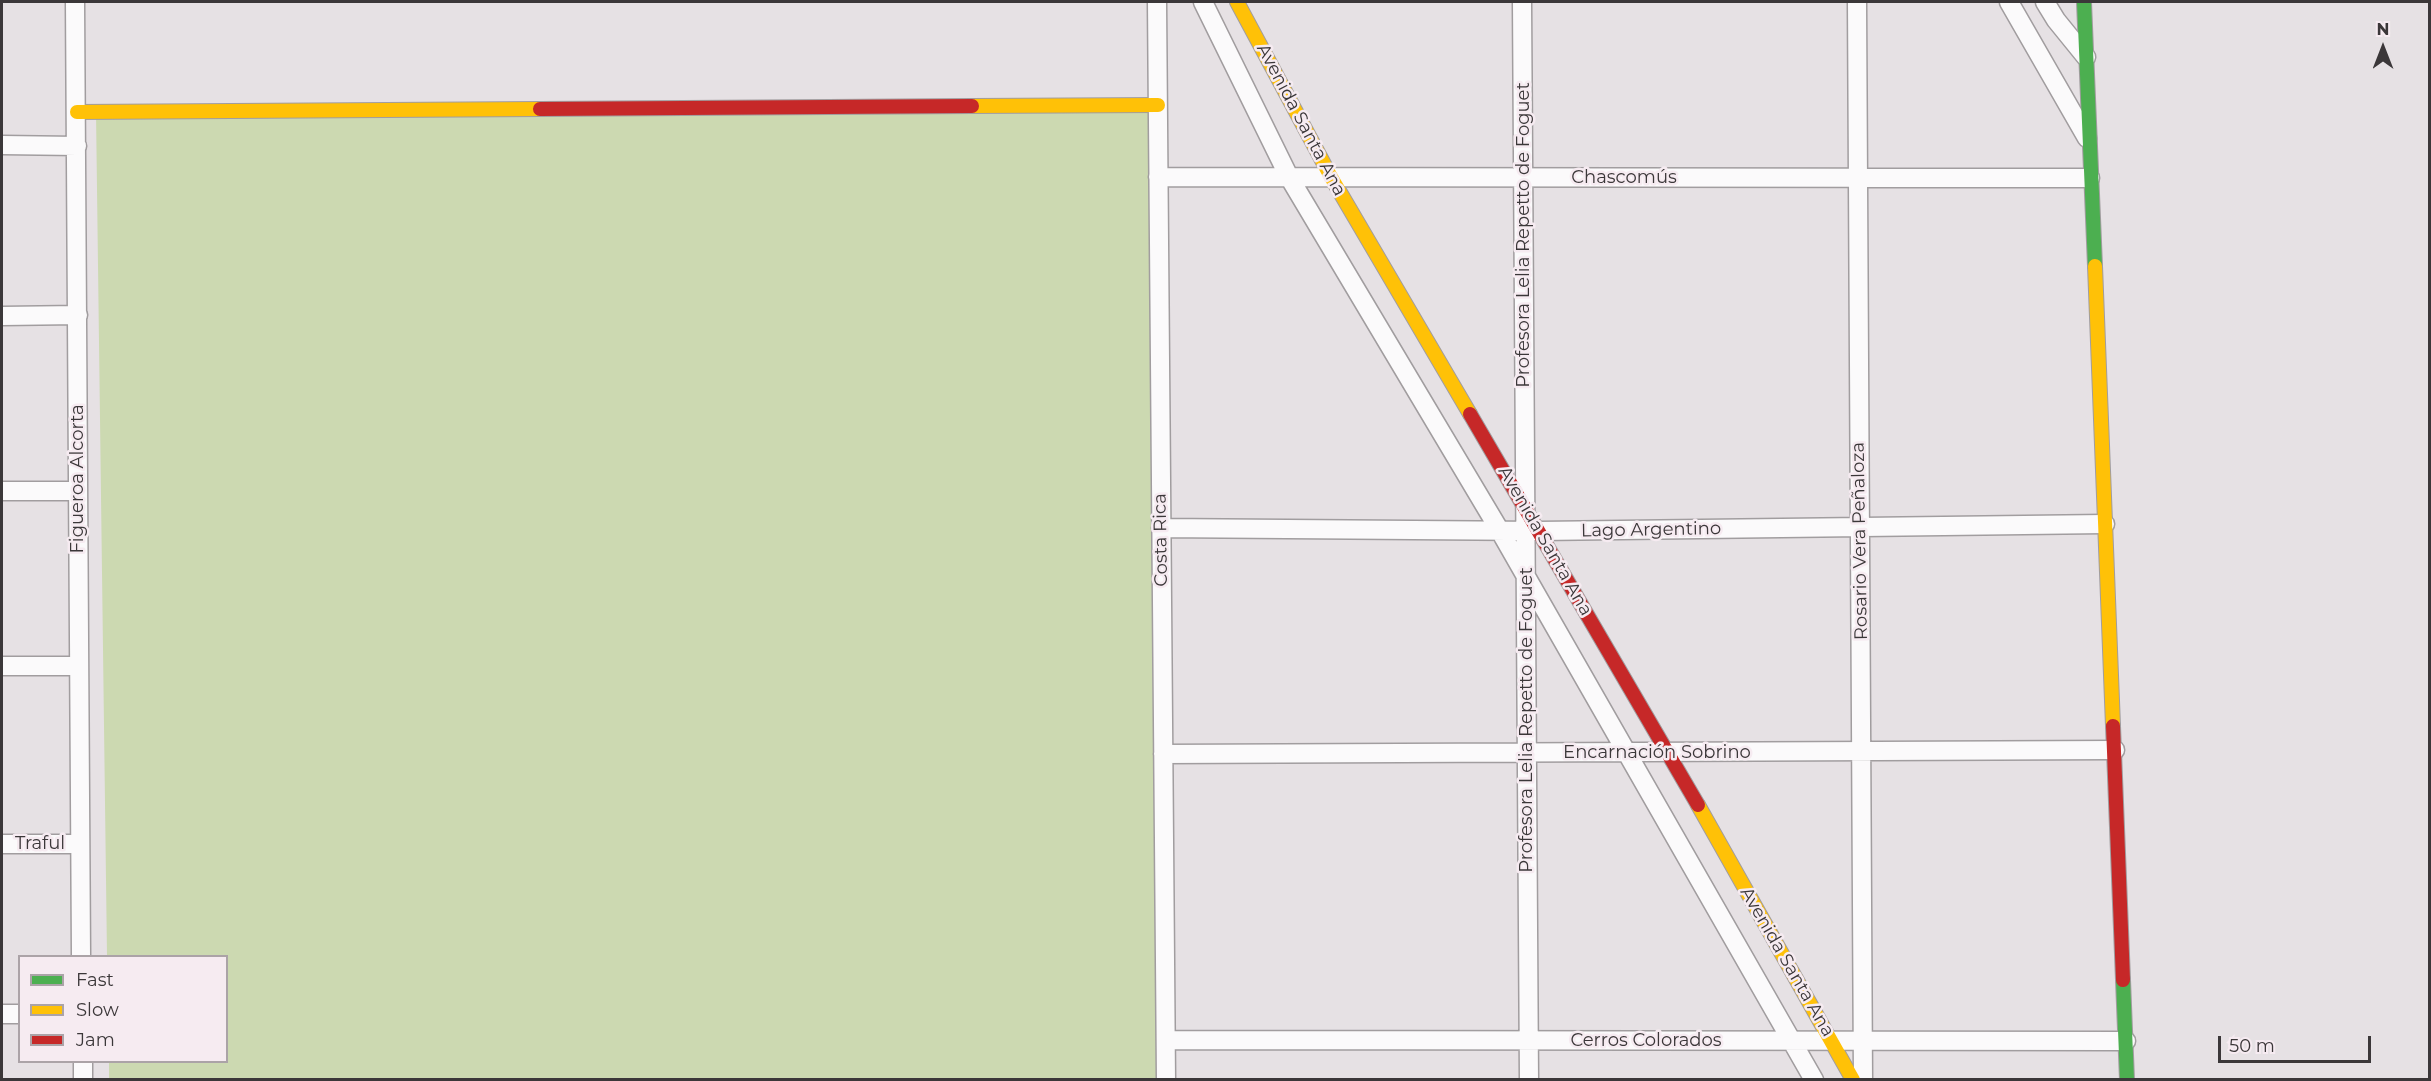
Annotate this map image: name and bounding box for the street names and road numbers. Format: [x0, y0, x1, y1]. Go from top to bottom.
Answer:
street label: Avenida Santa Ana [1252, 40, 1350, 200]
street label: Profesora Lelia Repetto de Foguet [1513, 82, 1535, 388]
street label: Chascomús [1571, 167, 1677, 189]
street label: Figueroa Alcorta [67, 404, 89, 554]
street label: Rosario Vera Peñaloza [1847, 442, 1873, 640]
street label: Avenida Santa Ana [1493, 462, 1597, 620]
street label: Costa Rica [1149, 493, 1173, 587]
street label: Lago Argentino [1581, 518, 1721, 542]
street label: Profesora Lelia Repetto de Foguet [1516, 567, 1538, 873]
street label: Encarnación Sobrino [1563, 742, 1751, 764]
street label: Traful [15, 833, 65, 855]
street label: Avenida Santa Ana [1735, 883, 1839, 1041]
street label: Cerros Colorados [1570, 1030, 1722, 1052]

